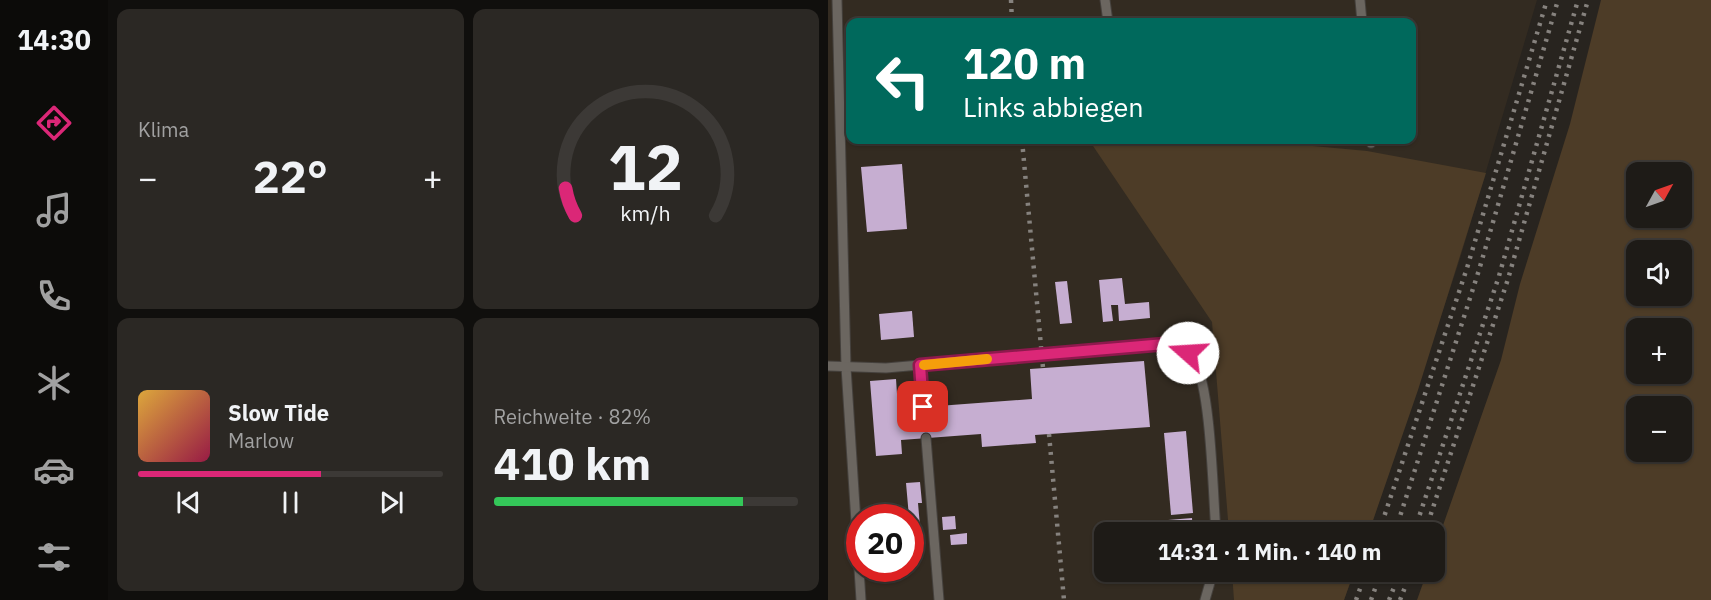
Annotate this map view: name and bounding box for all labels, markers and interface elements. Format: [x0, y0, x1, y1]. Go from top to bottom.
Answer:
text: 14:30 [17, 22, 91, 57]
text: 120 m [963, 36, 1086, 91]
icon: left [864, 42, 942, 120]
text: Links abbiegen [963, 89, 1144, 124]
icon: directions [33, 102, 75, 144]
text: Klima [138, 116, 189, 143]
text: 12 [608, 126, 683, 207]
text: 22° [253, 147, 328, 205]
text: − [138, 156, 158, 199]
text: + [423, 156, 443, 199]
north arrow [1626, 162, 1692, 228]
map controls [1626, 162, 1692, 462]
icon: music [33, 189, 75, 231]
text: km/h [621, 199, 671, 227]
button: sound [1626, 240, 1692, 306]
icon: phone [33, 275, 75, 317]
button: + [1626, 318, 1692, 384]
position arrow [1156, 321, 1220, 385]
icon: climate [33, 362, 75, 404]
pin [897, 381, 948, 432]
icon: arrive [906, 390, 939, 423]
button: − [1626, 396, 1692, 462]
text: Slow Tide [228, 398, 329, 427]
text: Reichweite · 82% [494, 403, 651, 430]
text: Marlow [228, 427, 294, 454]
text: 410 km [494, 434, 651, 492]
icon: car [33, 449, 75, 491]
icon: previous [172, 486, 205, 519]
icon: pause [274, 486, 307, 519]
icon: next [375, 486, 408, 519]
speed limit sign: 20 [846, 504, 924, 582]
icon: filters [33, 536, 75, 578]
text: 14:31 · 1 Min. · 140 m [1158, 537, 1381, 566]

